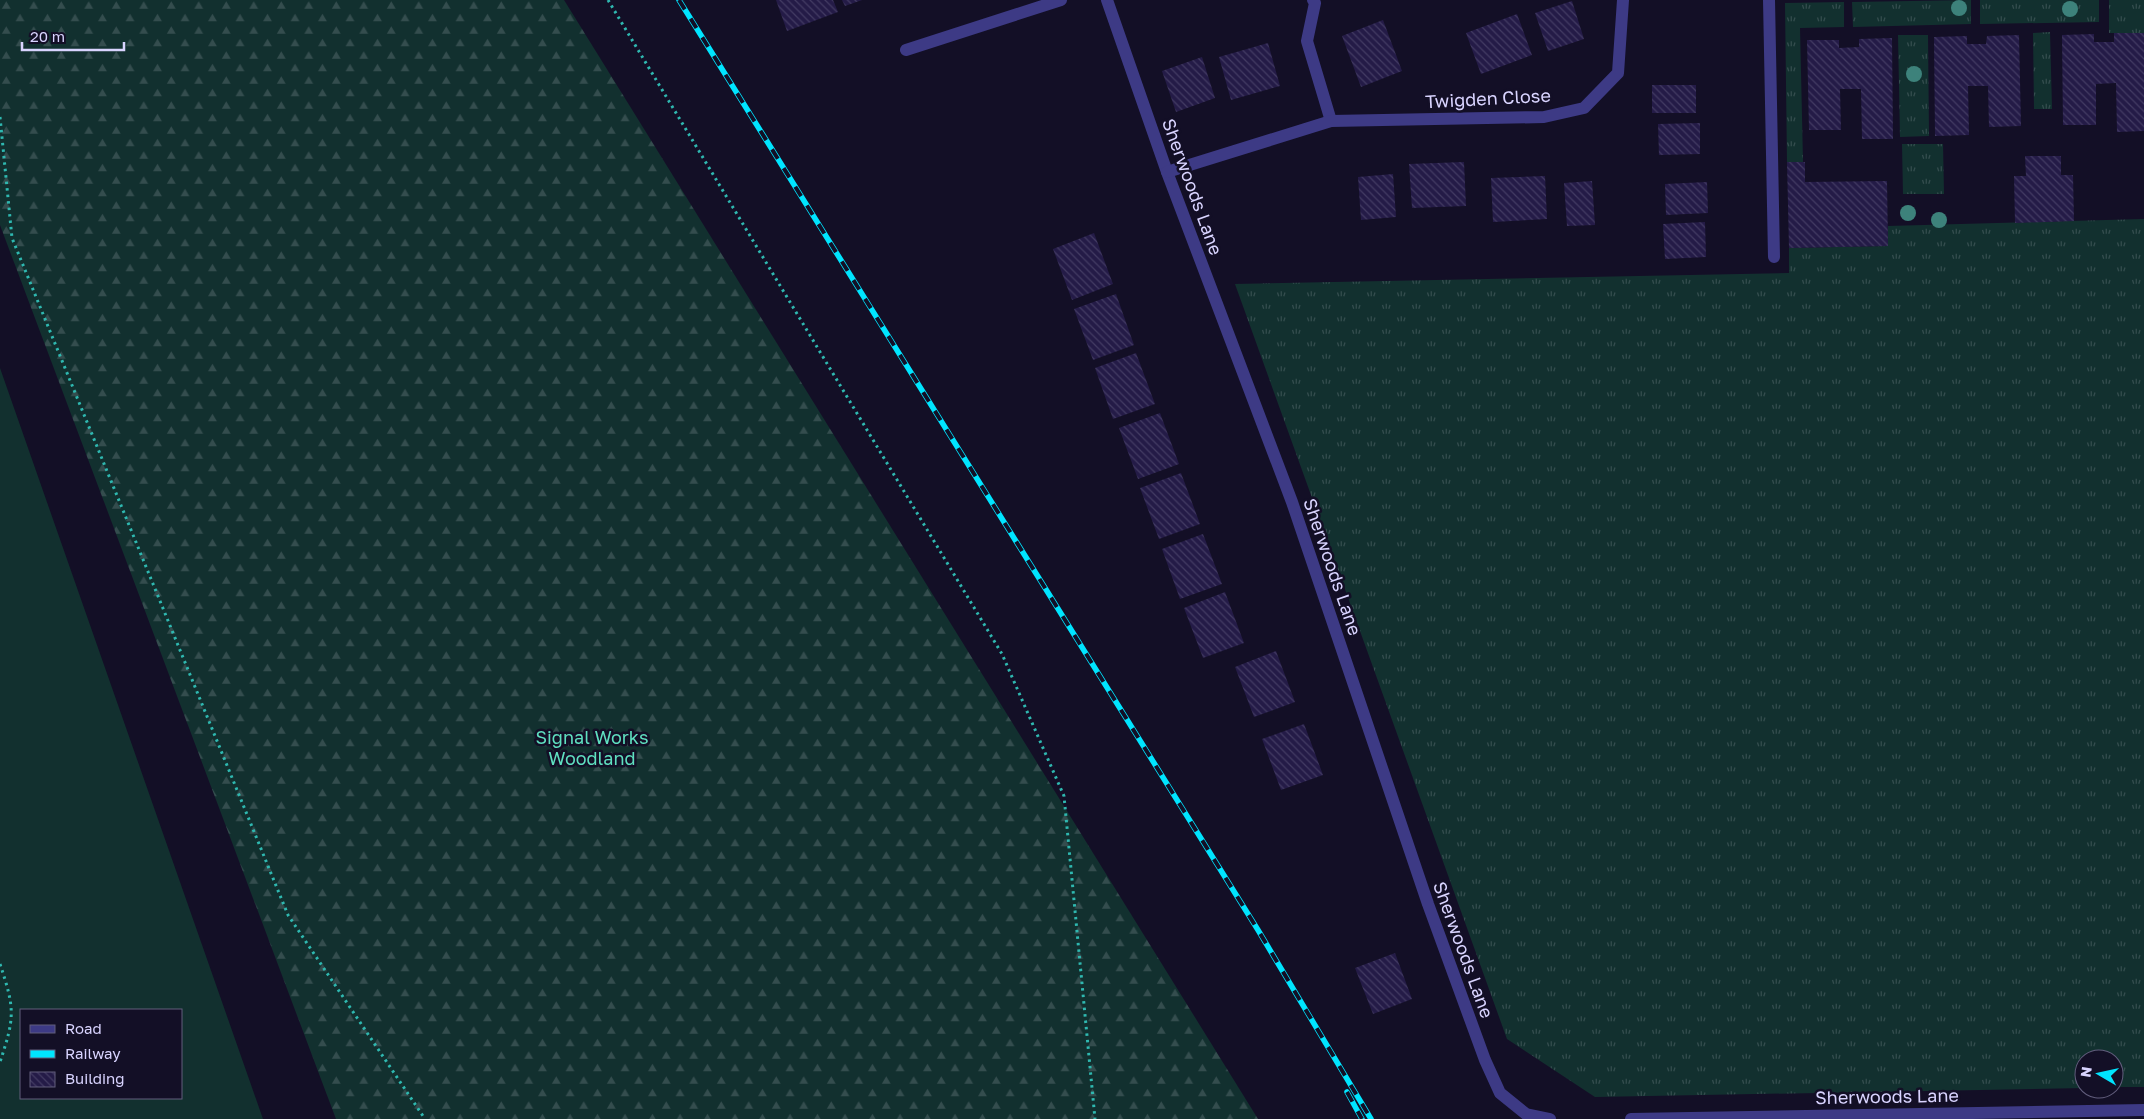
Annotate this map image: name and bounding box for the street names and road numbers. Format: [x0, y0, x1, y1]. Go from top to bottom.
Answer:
street label: Twigden Close [1425, 84, 1551, 112]
street label: Sherwoods Lane [1158, 115, 1228, 258]
street label: Sherwoods Lane [1299, 495, 1367, 638]
street label: Sherwoods Lane [1429, 878, 1499, 1021]
street label: Sherwoods Lane [1815, 1084, 1959, 1108]

